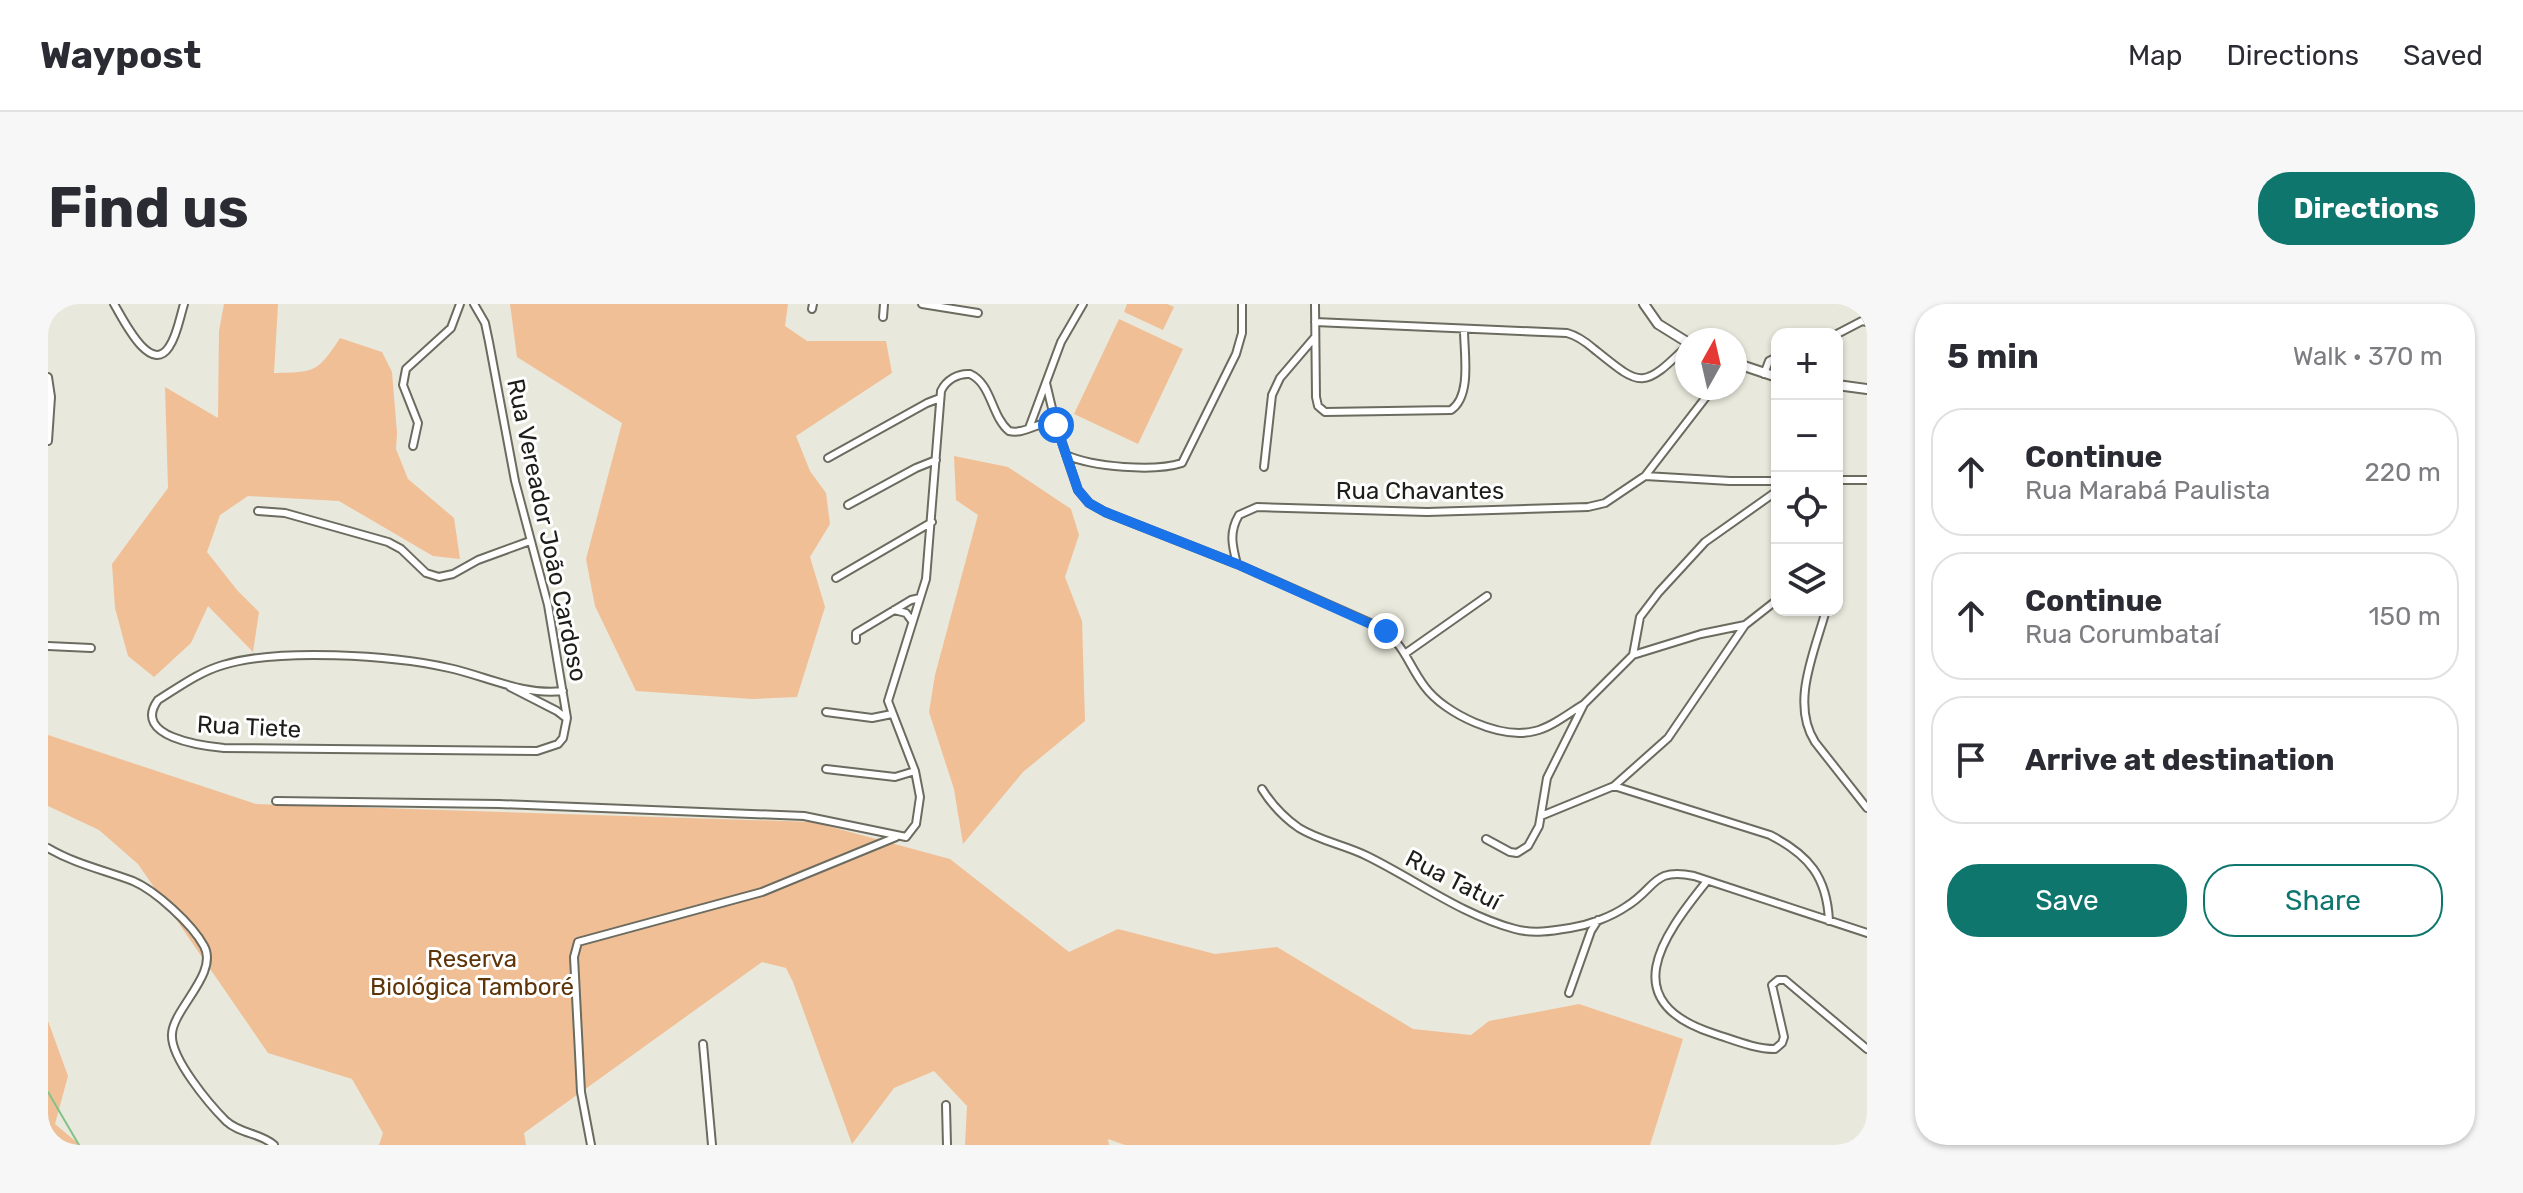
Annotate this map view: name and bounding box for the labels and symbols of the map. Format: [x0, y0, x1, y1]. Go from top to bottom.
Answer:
north arrow [1675, 328, 1747, 400]
street label: Rua Vereador João Cardoso [501, 376, 593, 684]
route start [1038, 407, 1074, 443]
street label: Rua Chavantes [1336, 477, 1504, 505]
route end [1368, 613, 1404, 649]
street label: Rua Tiete [196, 710, 302, 744]
street label: Rua Tatuí [1401, 844, 1506, 916]
park label: Reserva Biológica Tamboré [370, 945, 574, 1001]

